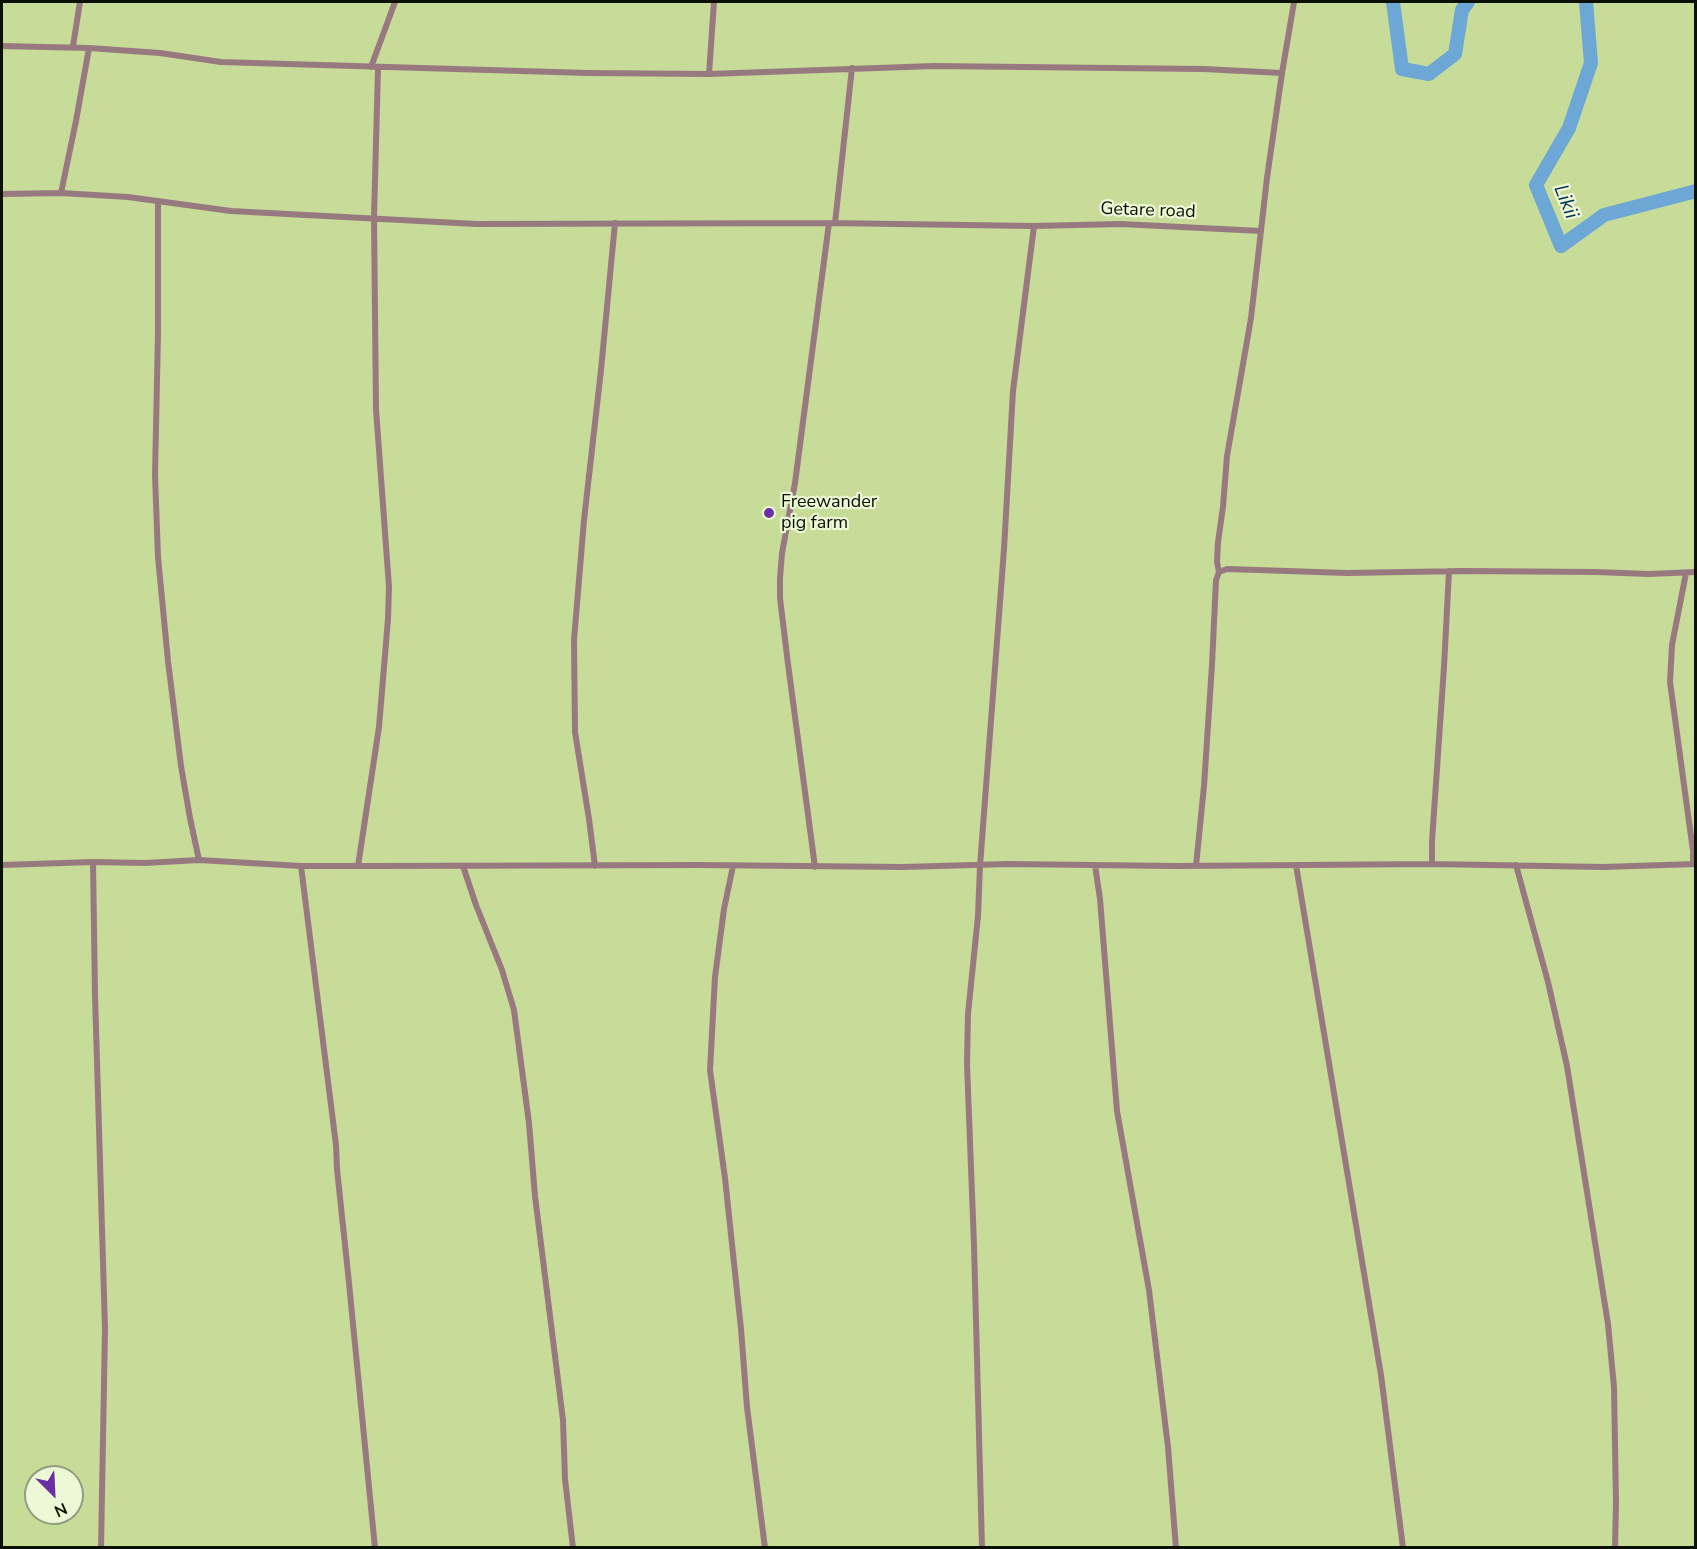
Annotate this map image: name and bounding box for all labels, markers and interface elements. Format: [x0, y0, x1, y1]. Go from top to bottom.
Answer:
water label: Likii [1547, 181, 1583, 223]
street label: Getare road [1100, 199, 1196, 223]
place label: Freewander pig farm [781, 492, 877, 534]
marker: Freewander pig farm [762, 506, 776, 520]
north arrow [24, 1465, 84, 1525]
text: N [51, 1497, 70, 1522]

